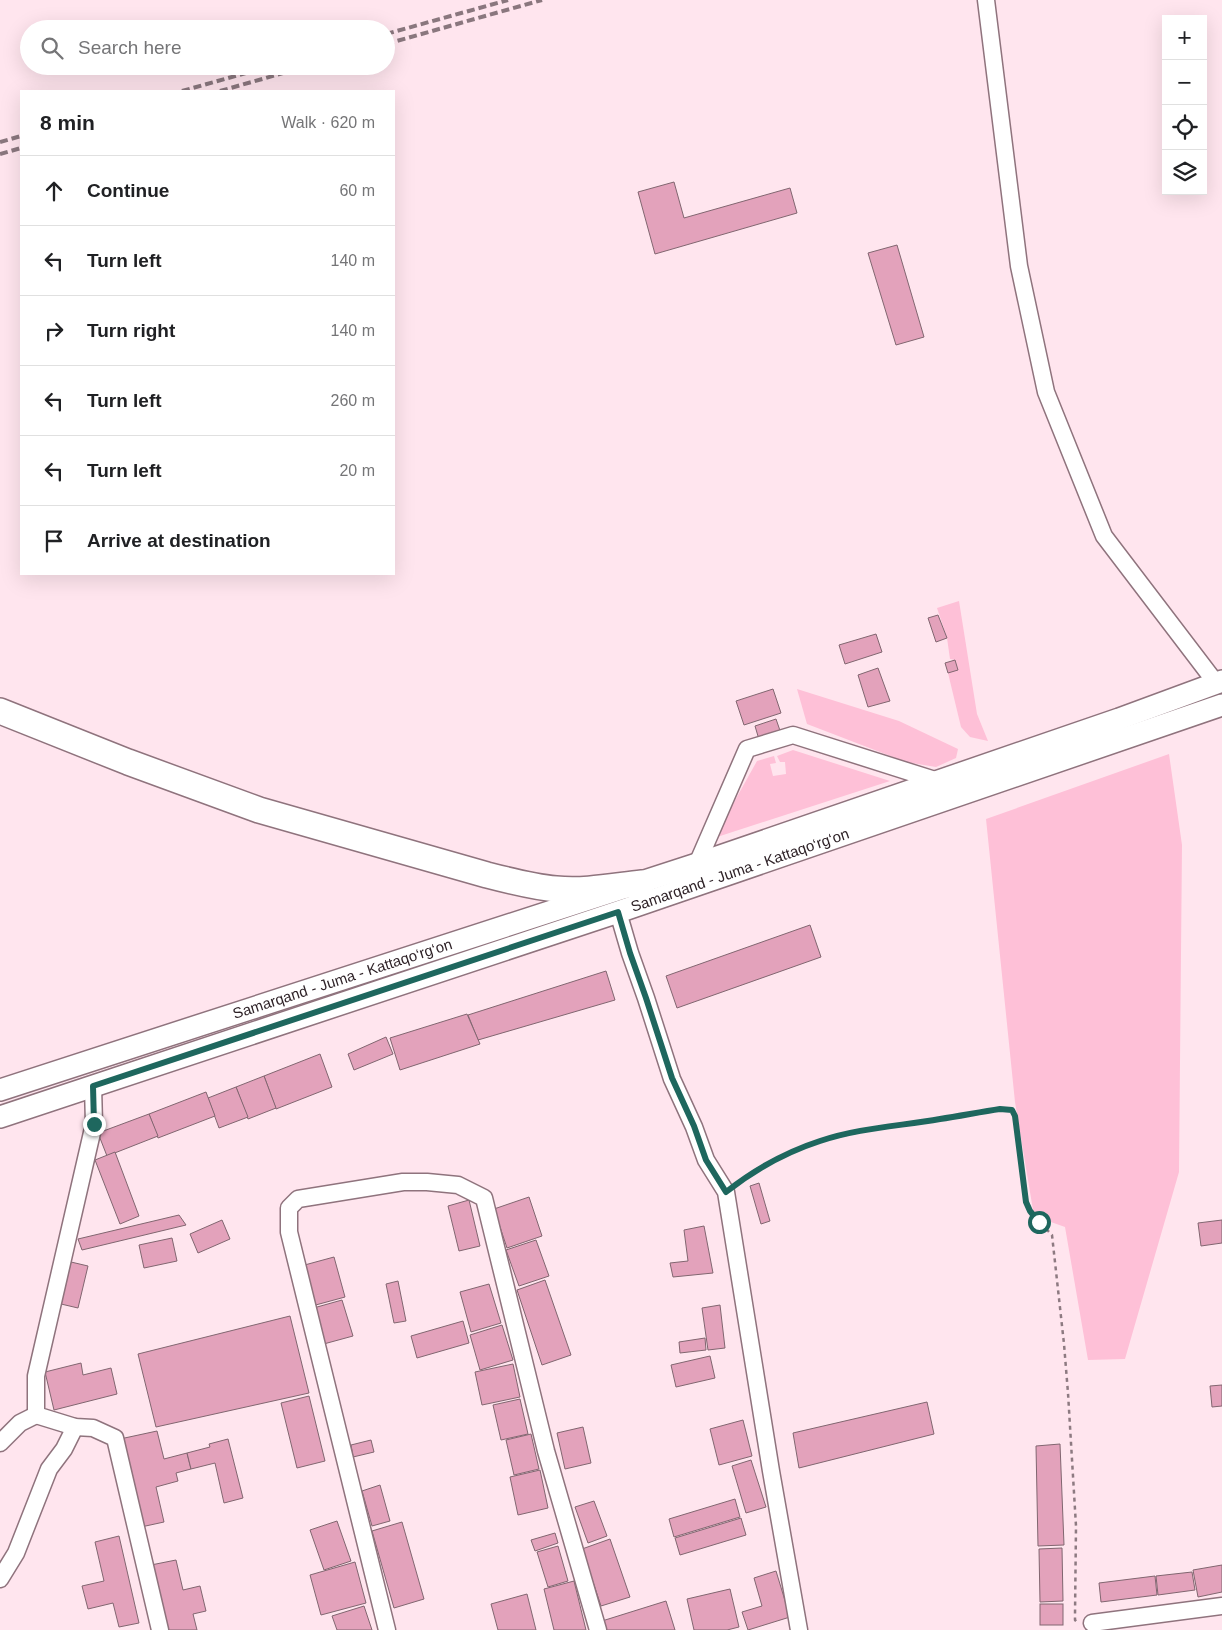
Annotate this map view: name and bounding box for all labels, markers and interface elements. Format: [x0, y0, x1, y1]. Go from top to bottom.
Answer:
map controls [1162, 15, 1207, 195]
button: + [1162, 15, 1207, 60]
search box [20, 20, 395, 75]
icon: search [38, 34, 66, 62]
text: Search here [78, 37, 182, 58]
button: − [1162, 60, 1207, 105]
button: locate [1162, 105, 1207, 150]
text: 8 min [40, 111, 95, 134]
text: Walk · 620 m [281, 114, 375, 131]
button: layers [1162, 150, 1207, 195]
icon: ahead [40, 177, 68, 205]
text: Continue [87, 180, 169, 201]
text: 60 m [339, 182, 375, 199]
icon: left [40, 247, 68, 275]
text: Turn left [87, 250, 162, 271]
text: 140 m [331, 252, 375, 269]
icon: right [40, 317, 68, 345]
text: Turn right [87, 320, 175, 341]
text: 140 m [331, 322, 375, 339]
icon: left [40, 387, 68, 415]
text: Turn left [87, 390, 162, 411]
text: 260 m [331, 392, 375, 409]
icon: left [40, 457, 68, 485]
text: Turn left [87, 460, 162, 481]
text: 20 m [339, 462, 375, 479]
icon: arrive [40, 527, 68, 555]
text: Arrive at destination [87, 530, 271, 551]
street label: Samarqand - Juma - Kattaqo‘rg‘on [628, 825, 851, 915]
street label: Samarqand - Juma - Kattaqo‘rg‘on [231, 935, 454, 1022]
route end [83, 1113, 106, 1136]
route start [1028, 1211, 1051, 1234]

